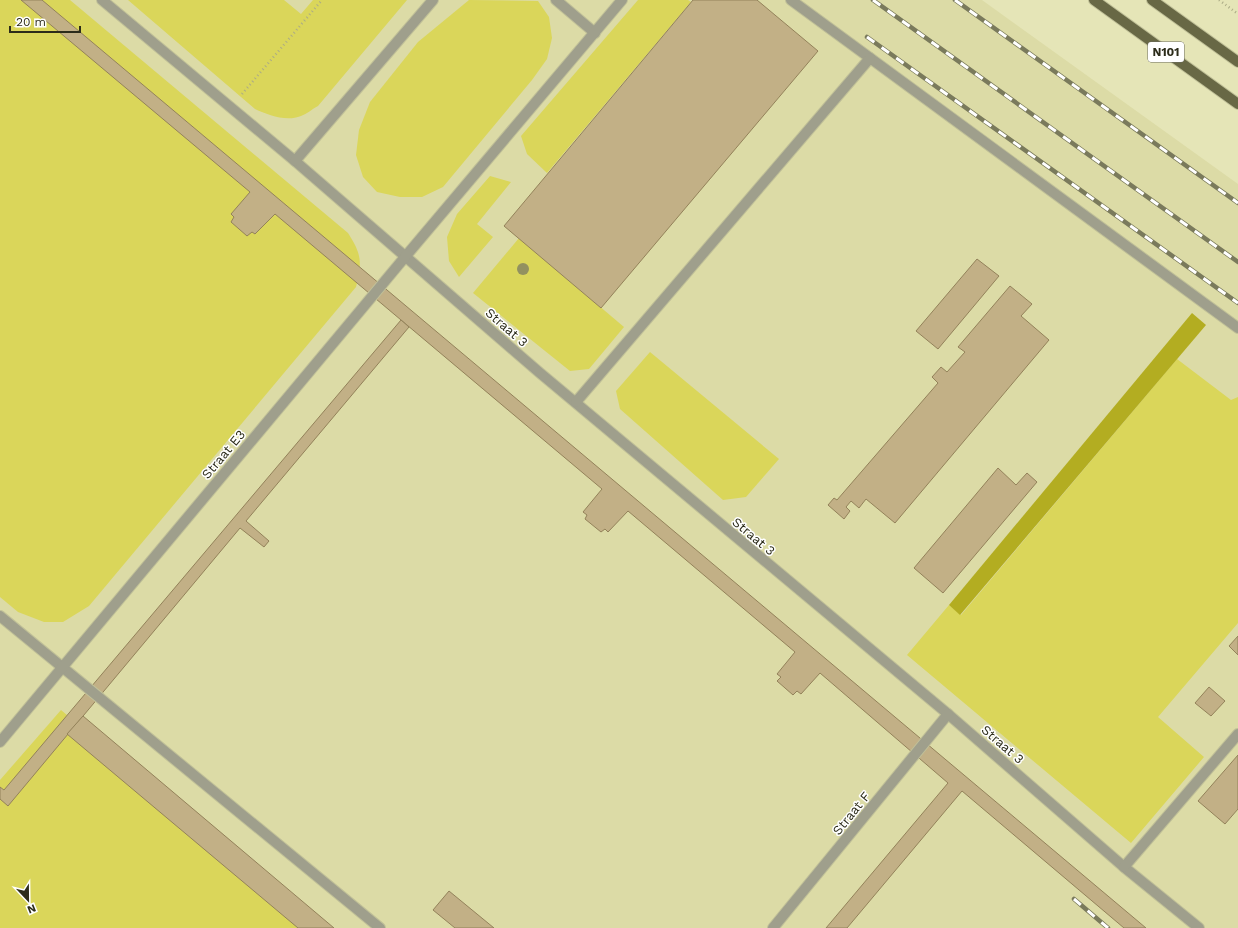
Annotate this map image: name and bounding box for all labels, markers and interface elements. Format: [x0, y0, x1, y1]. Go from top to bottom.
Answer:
scale bar [10, 8, 80, 34]
text: 20 m [16, 15, 46, 29]
road number: N101 [1148, 42, 1184, 62]
street label: Straat 3 [483, 305, 531, 350]
street label: Straat E3 [199, 427, 248, 482]
street label: Straat 3 [729, 514, 778, 558]
street label: Straat 3 [979, 722, 1027, 767]
street label: Straat F [829, 789, 873, 838]
north arrow [8, 880, 48, 920]
text: N [25, 901, 38, 916]

